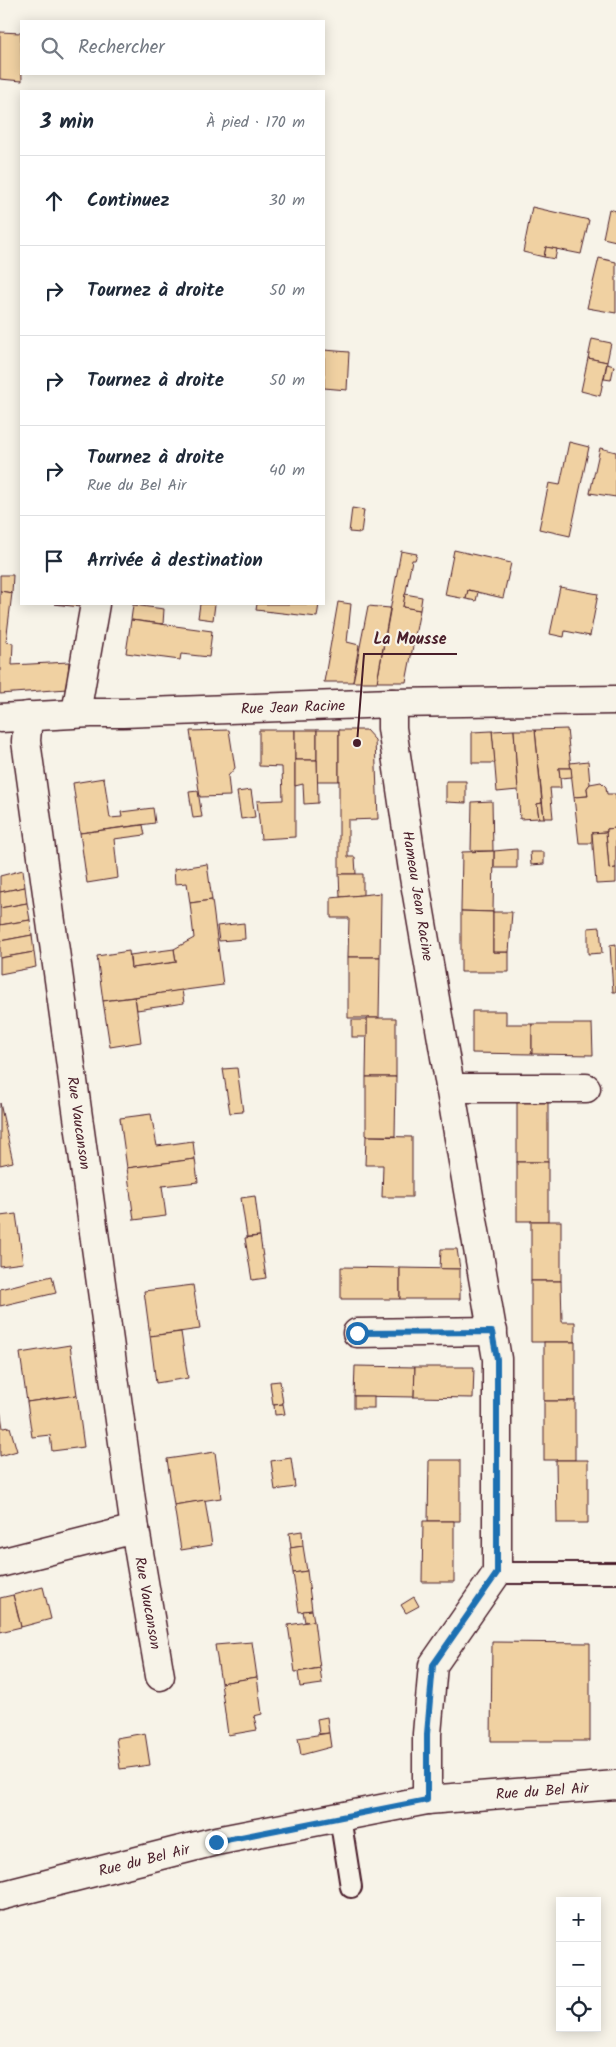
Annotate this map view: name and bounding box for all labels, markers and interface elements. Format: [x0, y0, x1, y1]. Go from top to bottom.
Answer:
search box [20, 20, 325, 75]
text: Rechercher [78, 33, 165, 63]
icon: search [38, 34, 66, 62]
text: 3 min [40, 106, 94, 139]
text: À pied · 170 m [206, 110, 305, 135]
text: Continuez [87, 186, 170, 216]
icon: ahead [40, 187, 68, 215]
text: 30 m [269, 188, 305, 213]
text: Tournez à droite [87, 276, 224, 306]
icon: right [40, 277, 68, 305]
text: 50 m [269, 278, 305, 303]
text: Tournez à droite [87, 366, 224, 396]
icon: right [40, 367, 68, 395]
text: 50 m [269, 368, 305, 393]
text: Tournez à droite [87, 443, 224, 473]
icon: right [40, 457, 68, 485]
text: 40 m [269, 458, 305, 483]
text: Rue du Bel Air [87, 473, 186, 498]
text: Arrivée à destination [87, 546, 263, 576]
icon: arrive [40, 547, 68, 575]
callout: La Mousse [364, 623, 457, 654]
text: La Mousse [374, 627, 447, 652]
street label: Rue Jean Racine [240, 694, 346, 722]
street label: Hameau Jean Racine [395, 829, 439, 963]
street label: Rue Vaucanson [60, 1075, 96, 1171]
route start [346, 1322, 369, 1345]
street label: Rue Vaucanson [127, 1555, 167, 1651]
street label: Rue du Bel Air [495, 1777, 590, 1807]
route end [205, 1831, 228, 1854]
street label: Rue du Bel Air [96, 1838, 193, 1884]
map controls [556, 1897, 601, 2032]
button: + [556, 1897, 601, 1942]
button: − [556, 1942, 601, 1987]
button: locate [556, 1987, 601, 2032]

